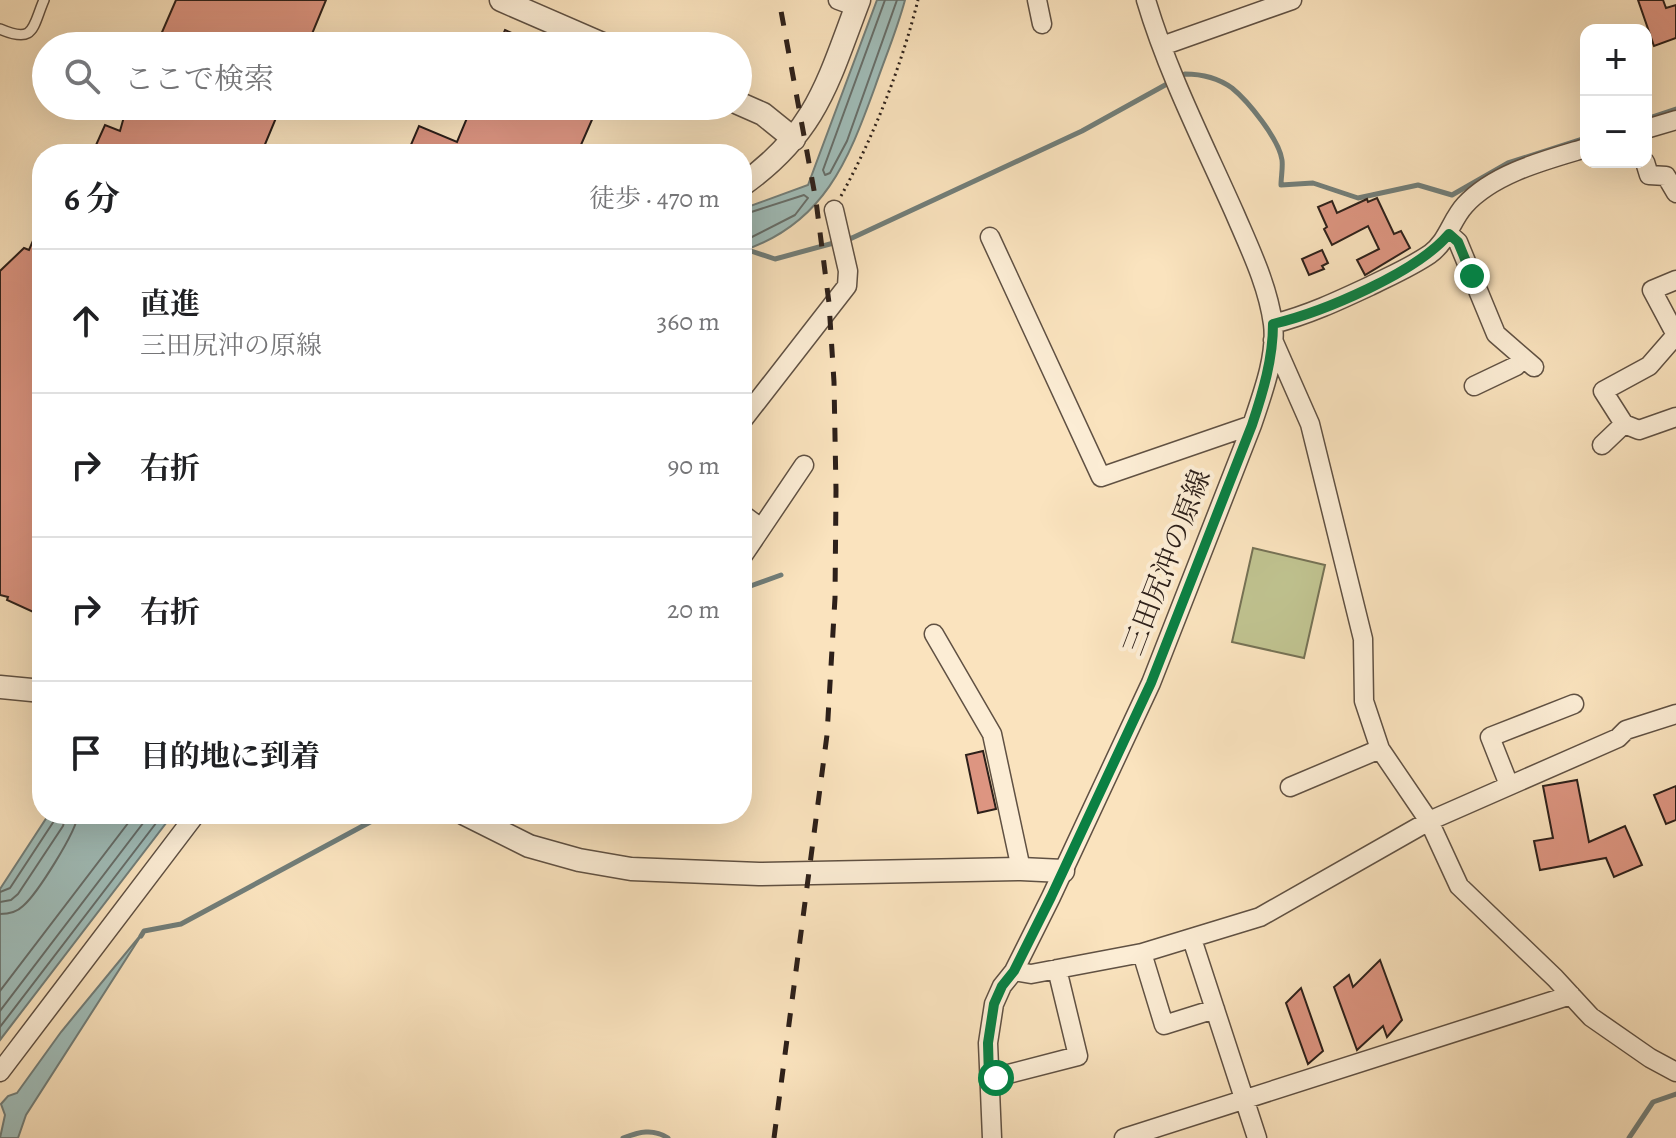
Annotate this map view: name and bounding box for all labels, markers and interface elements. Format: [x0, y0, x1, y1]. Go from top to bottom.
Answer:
map controls [1580, 24, 1652, 168]
button: + [1580, 24, 1652, 96]
search box [32, 32, 752, 120]
icon: search [60, 54, 104, 98]
text: ここで検索 [124, 59, 274, 99]
button: − [1580, 96, 1652, 168]
text: 6 分 [64, 175, 120, 222]
text: 徒歩 · 470 m [589, 181, 720, 216]
route end [1454, 258, 1490, 294]
text: 直進 [140, 284, 200, 324]
icon: ahead [64, 299, 108, 343]
text: 360 m [657, 304, 720, 339]
text: 三田尻沖の原線 [140, 328, 322, 363]
icon: right [64, 443, 108, 487]
text: 右折 [140, 448, 200, 488]
text: 90 m [668, 448, 720, 483]
street label: 三田尻沖の原線 [1114, 464, 1220, 661]
icon: right [64, 587, 108, 631]
text: 右折 [140, 592, 200, 632]
text: 20 m [667, 592, 720, 627]
icon: arrive [64, 731, 108, 775]
text: 目的地に到着 [140, 736, 320, 776]
route start [978, 1060, 1014, 1096]

